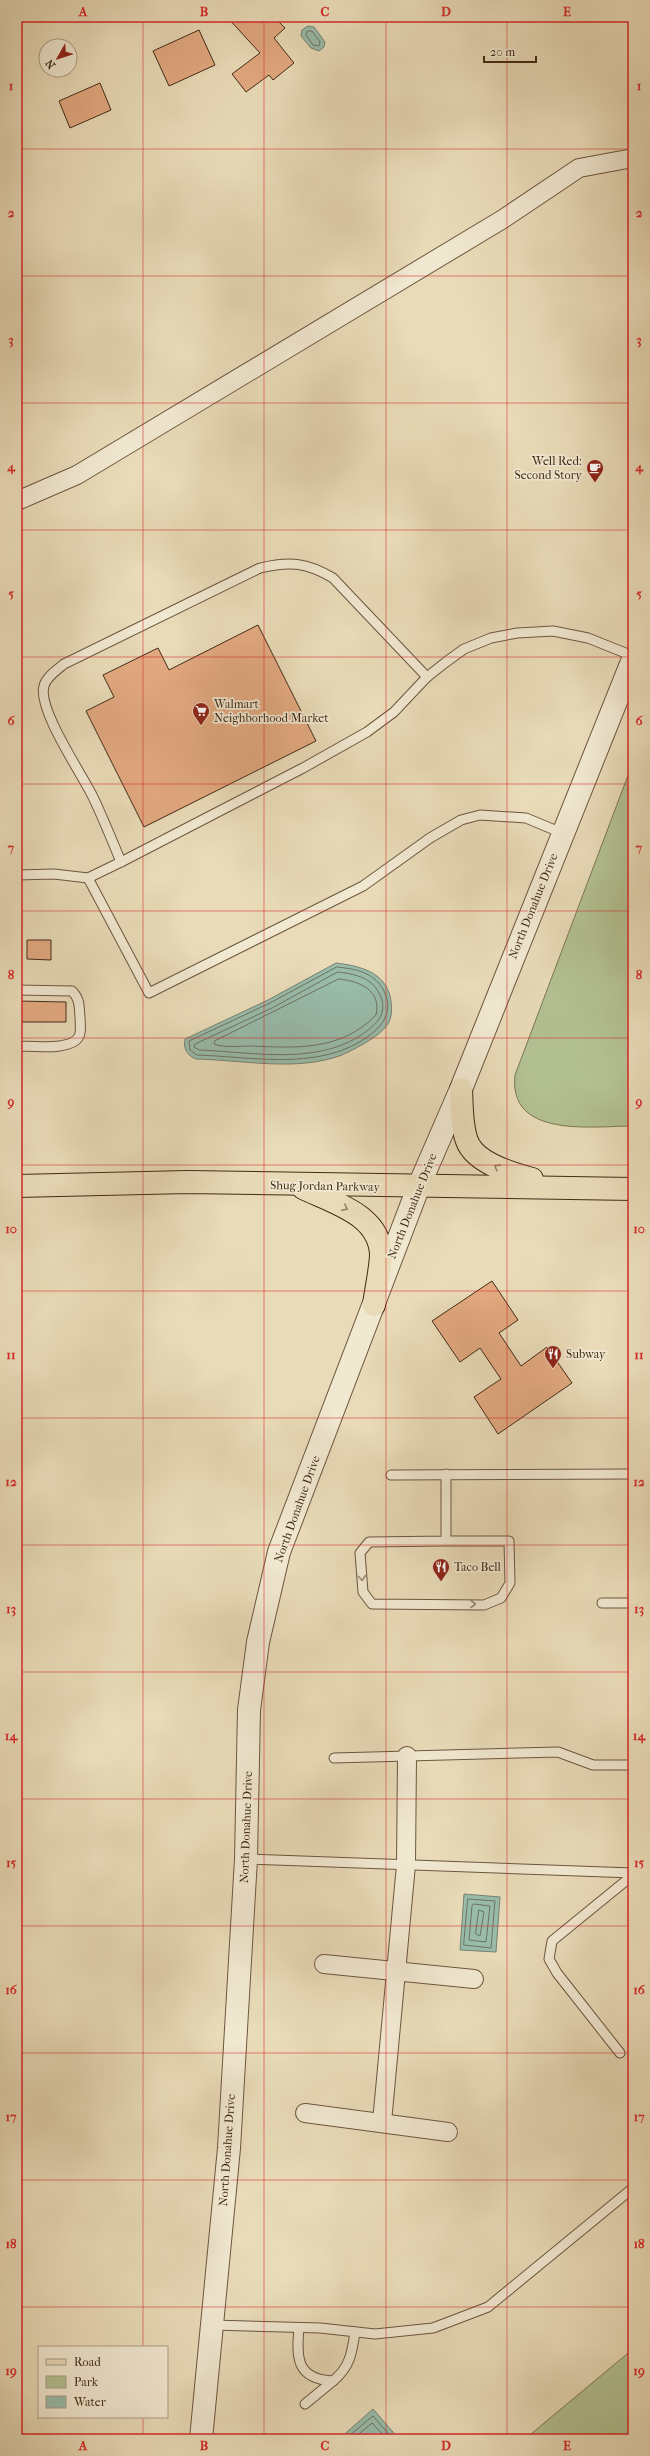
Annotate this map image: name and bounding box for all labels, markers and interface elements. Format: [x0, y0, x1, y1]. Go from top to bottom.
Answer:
text: A [78, 4, 88, 19]
text: B [200, 4, 209, 19]
text: C [321, 4, 330, 19]
text: D [441, 4, 451, 19]
text: E [563, 4, 571, 19]
north arrow [38, 38, 78, 78]
scale bar [484, 38, 536, 64]
text: 20 m [490, 45, 515, 59]
text: N [43, 56, 58, 71]
text: 1 [9, 78, 14, 93]
text: 1 [637, 78, 642, 93]
text: 2 [8, 205, 15, 220]
text: 2 [636, 205, 643, 220]
text: 3 [8, 332, 14, 348]
text: 3 [636, 332, 642, 348]
place label: Well Red: Second Story [515, 454, 583, 482]
cafe icon: Well Red: Second Story [585, 458, 605, 483]
text: 4 [6, 459, 16, 475]
text: 4 [634, 459, 644, 475]
text: 5 [8, 586, 14, 601]
text: 5 [636, 586, 642, 601]
place label: Walmart Neighborhood Market [213, 697, 329, 725]
supermarket icon: Walmart Neighborhood Market [191, 701, 211, 726]
text: 6 [7, 713, 15, 728]
text: 6 [635, 713, 643, 728]
text: 7 [7, 840, 15, 855]
text: 7 [635, 840, 643, 855]
street label: North Donahue Drive [505, 851, 561, 961]
text: 8 [8, 967, 15, 982]
text: 8 [636, 967, 643, 982]
text: 9 [7, 1094, 15, 1110]
text: 9 [635, 1094, 643, 1110]
street label: North Donahue Drive [384, 1151, 440, 1261]
one-way arrow [494, 1164, 501, 1171]
street label: Shug Jordan Parkway [270, 1178, 381, 1194]
one-way arrow [340, 1203, 348, 1211]
text: 10 [5, 1221, 17, 1236]
text: 10 [633, 1221, 645, 1236]
restaurant icon: Subway [543, 1344, 563, 1369]
text: 11 [6, 1347, 16, 1362]
place label: Subway [566, 1347, 606, 1361]
text: 11 [634, 1347, 644, 1362]
street label: North Donahue Drive [271, 1454, 323, 1564]
text: 12 [5, 1474, 17, 1489]
text: 12 [633, 1474, 645, 1489]
restaurant icon: Taco Bell [431, 1557, 451, 1582]
place label: Taco Bell [454, 1560, 502, 1574]
one-way arrow [358, 1575, 367, 1581]
one-way arrow [470, 1600, 476, 1609]
text: 13 [6, 1601, 16, 1617]
text: 13 [634, 1601, 644, 1617]
text: 14 [5, 1728, 18, 1744]
text: 14 [633, 1728, 646, 1744]
street label: North Donahue Drive [237, 1770, 255, 1883]
text: 15 [6, 1855, 16, 1870]
text: 15 [634, 1855, 644, 1870]
text: 16 [5, 1982, 18, 1997]
text: 16 [633, 1982, 646, 1997]
street label: North Donahue Drive [216, 2093, 238, 2207]
text: 17 [6, 2109, 17, 2124]
text: 17 [634, 2109, 645, 2124]
text: 18 [5, 2236, 17, 2251]
text: 18 [633, 2236, 645, 2251]
legend [38, 2346, 168, 2418]
text: Road [74, 2355, 101, 2369]
text: 19 [5, 2363, 17, 2379]
text: 19 [633, 2363, 645, 2379]
text: Park [74, 2375, 99, 2389]
text: Water [73, 2395, 107, 2409]
text: A [78, 2438, 88, 2453]
text: B [200, 2438, 209, 2453]
text: C [321, 2438, 330, 2453]
text: D [441, 2438, 451, 2453]
text: E [563, 2438, 571, 2453]

